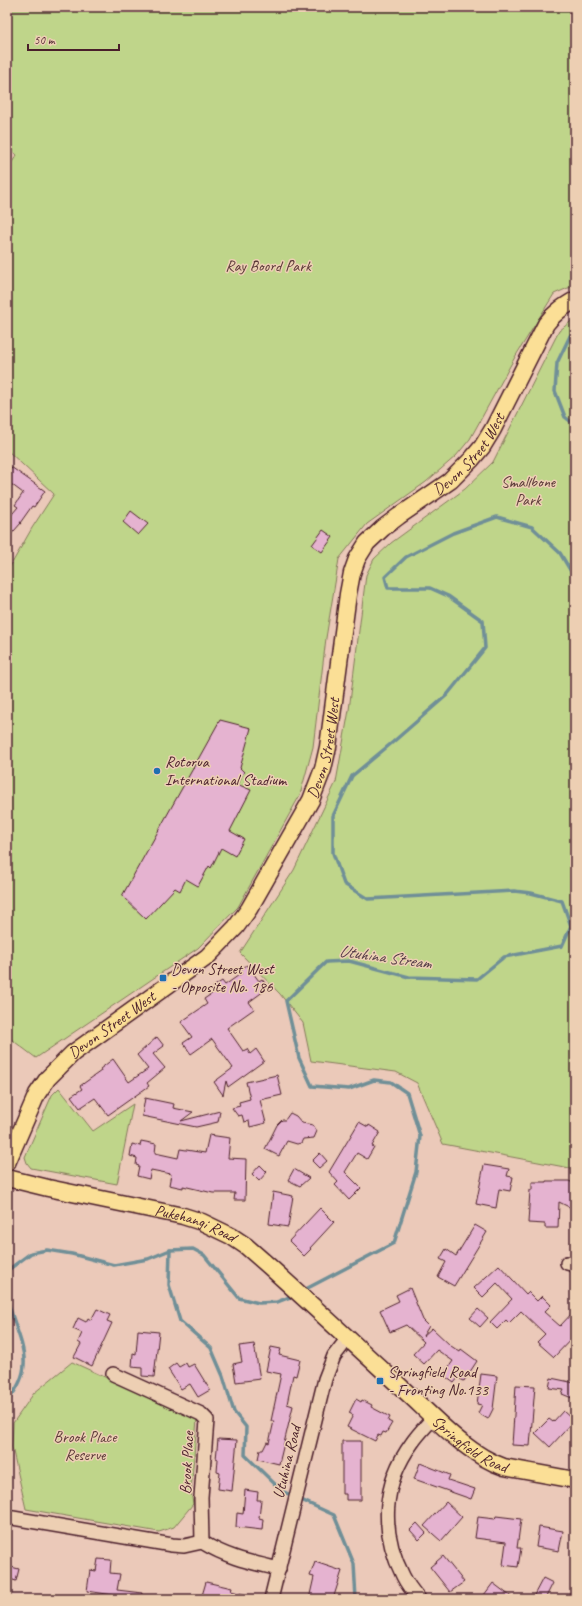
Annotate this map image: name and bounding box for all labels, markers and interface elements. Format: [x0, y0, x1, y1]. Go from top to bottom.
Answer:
scale bar [28, 26, 119, 52]
text: 50 m [34, 32, 56, 48]
park label: Ray Boord Park [225, 256, 312, 276]
street label: Devon Street West [429, 408, 510, 500]
park label: Smallbone Park [501, 472, 557, 510]
street label: Devon Street West [303, 695, 345, 801]
place label: Rotorua International Stadium [165, 752, 288, 790]
marker: Rotorua International Stadium [152, 766, 162, 776]
water label: Utuhina Stream [338, 940, 434, 974]
place label: Devon Street West - Opposite No. 186 [171, 959, 275, 997]
marker: Devon Street West - Opposite No. 186 [158, 973, 168, 983]
street label: Devon Street West [64, 986, 161, 1063]
street label: Pukehangi Road [153, 1200, 242, 1248]
place label: Springfield Road - Fronting No.133 [388, 1362, 490, 1400]
marker: Springfield Road - Fronting No.133 [375, 1376, 385, 1386]
street label: Springfield Road [428, 1411, 513, 1478]
street label: Utuhina Road [268, 1421, 306, 1501]
park label: Brook Place Reserve [54, 1427, 118, 1465]
street label: Brook Place [175, 1429, 199, 1495]

